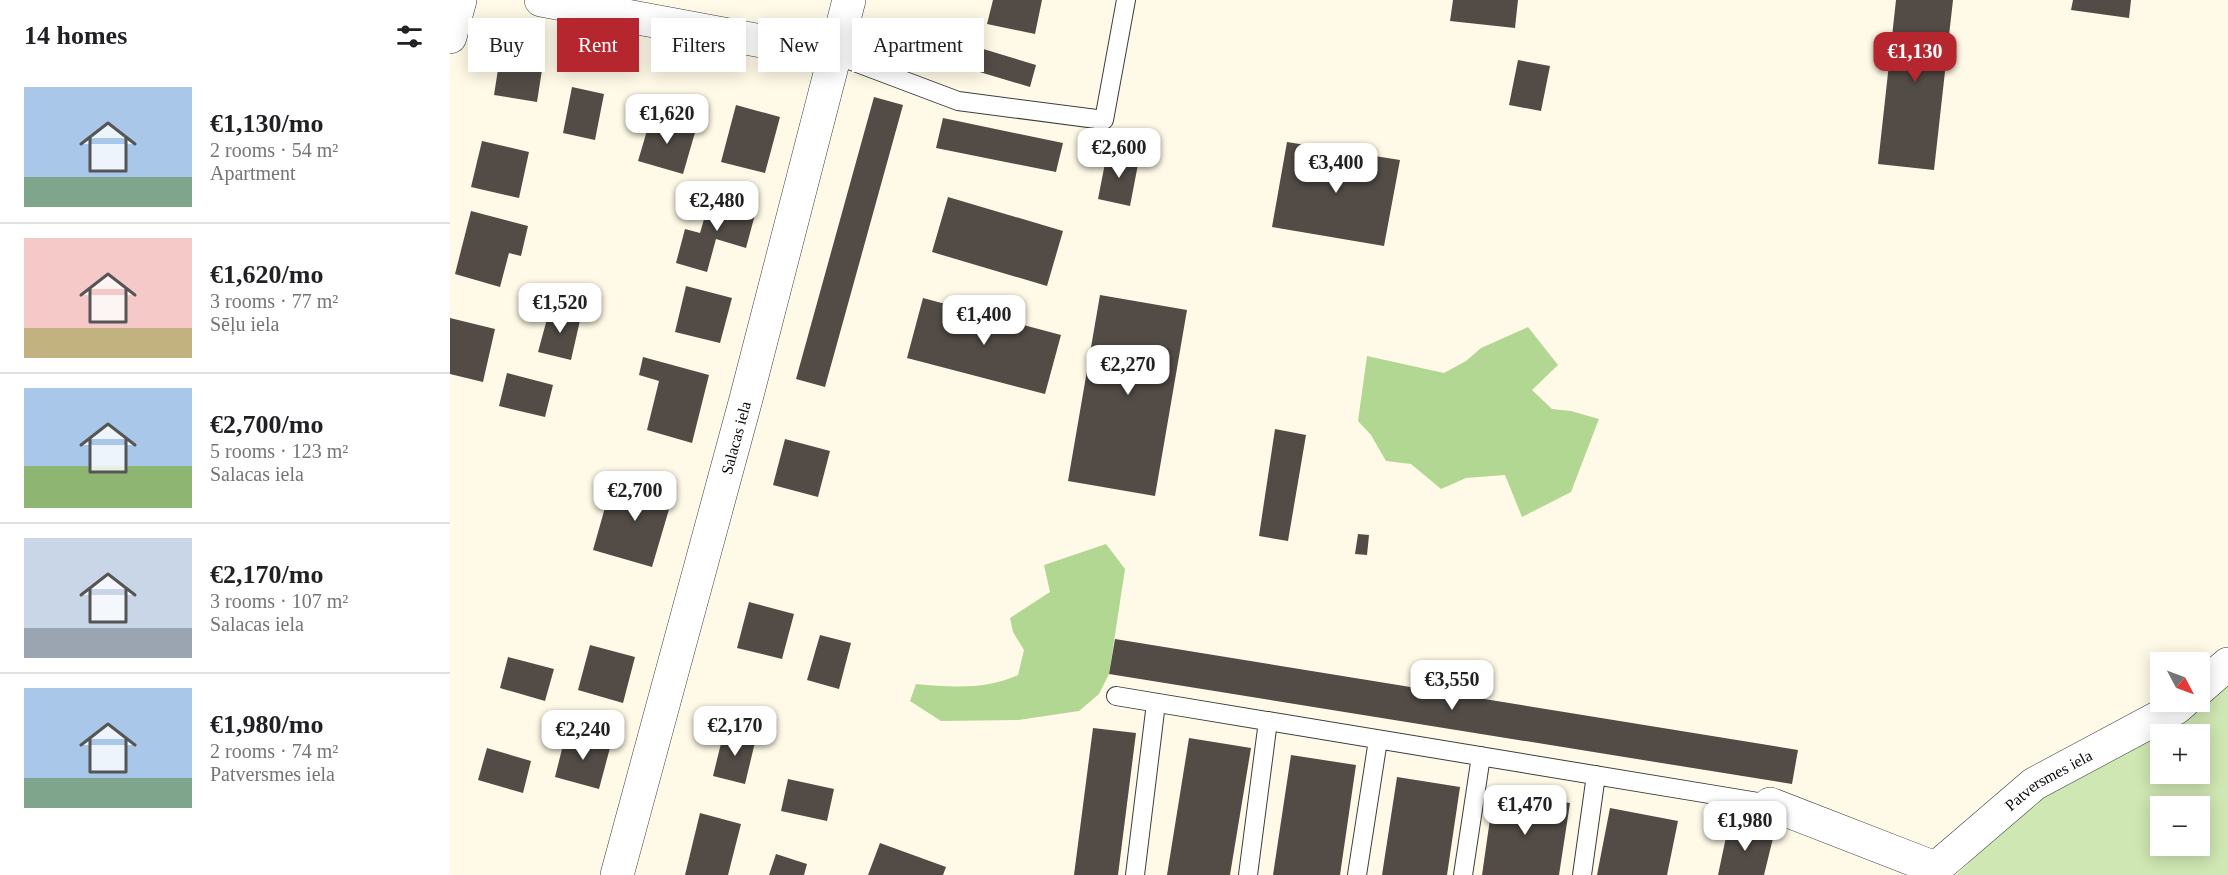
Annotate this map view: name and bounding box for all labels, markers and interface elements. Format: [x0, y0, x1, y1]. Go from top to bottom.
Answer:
chip: Buy [468, 18, 545, 72]
chip: Rent [557, 18, 639, 72]
chip: Filters [651, 18, 746, 72]
chip: New [758, 18, 840, 72]
chip: Apartment [852, 18, 984, 72]
icon: filters [393, 20, 426, 53]
text: 14 homes [24, 21, 127, 50]
pin: €1,130 [1866, 32, 1964, 83]
text: €1,130 [1888, 40, 1943, 62]
pin: €1,620 [618, 94, 716, 145]
text: €1,620 [640, 102, 695, 124]
text: €1,130/mo [210, 109, 323, 138]
icon: home [72, 111, 144, 183]
pin: €2,600 [1070, 128, 1168, 179]
text: €2,600 [1092, 136, 1147, 158]
text: 2 rooms · 54 m² [210, 139, 338, 161]
pin: €3,400 [1287, 143, 1385, 194]
text: €3,400 [1309, 151, 1364, 173]
text: Apartment [210, 162, 296, 184]
pin: €2,480 [668, 181, 766, 232]
text: €2,480 [690, 189, 745, 211]
text: €1,620/mo [210, 260, 323, 289]
icon: home [72, 262, 144, 334]
pin: €1,520 [511, 283, 609, 334]
text: 3 rooms · 77 m² [210, 290, 338, 312]
text: €1,520 [533, 291, 588, 313]
pin: €1,400 [935, 295, 1033, 346]
text: €1,400 [957, 303, 1012, 325]
text: Sēļu iela [210, 313, 279, 335]
pin: €2,270 [1079, 345, 1177, 396]
text: €2,270 [1101, 353, 1156, 375]
street label: Salacas iela [717, 399, 754, 476]
text: €2,700/mo [210, 410, 323, 439]
icon: home [72, 412, 144, 484]
text: 5 rooms · 123 m² [210, 440, 348, 462]
text: Salacas iela [210, 463, 304, 485]
pin: €2,700 [586, 471, 684, 522]
text: €2,700 [608, 479, 663, 501]
text: €2,170/mo [210, 560, 323, 589]
icon: home [72, 562, 144, 634]
text: 3 rooms · 107 m² [210, 590, 348, 612]
text: Salacas iela [210, 613, 304, 635]
north arrow [2150, 652, 2210, 712]
map controls [2150, 652, 2210, 856]
pin: €3,550 [1403, 660, 1501, 711]
text: €3,550 [1425, 668, 1480, 690]
pin: €2,170 [686, 706, 784, 757]
text: €1,980/mo [210, 710, 323, 739]
pin: €2,240 [534, 710, 632, 761]
icon: home [72, 712, 144, 784]
text: €2,170 [708, 714, 763, 736]
text: €2,240 [556, 718, 611, 740]
button: + [2150, 724, 2210, 784]
text: 2 rooms · 74 m² [210, 740, 338, 762]
street label: Patversmes iela [2001, 746, 2095, 814]
text: Patversmes iela [210, 763, 335, 785]
pin: €1,470 [1476, 785, 1574, 836]
text: €1,470 [1498, 793, 1553, 815]
button: − [2150, 796, 2210, 856]
pin: €1,980 [1696, 801, 1794, 852]
text: €1,980 [1718, 809, 1773, 831]

